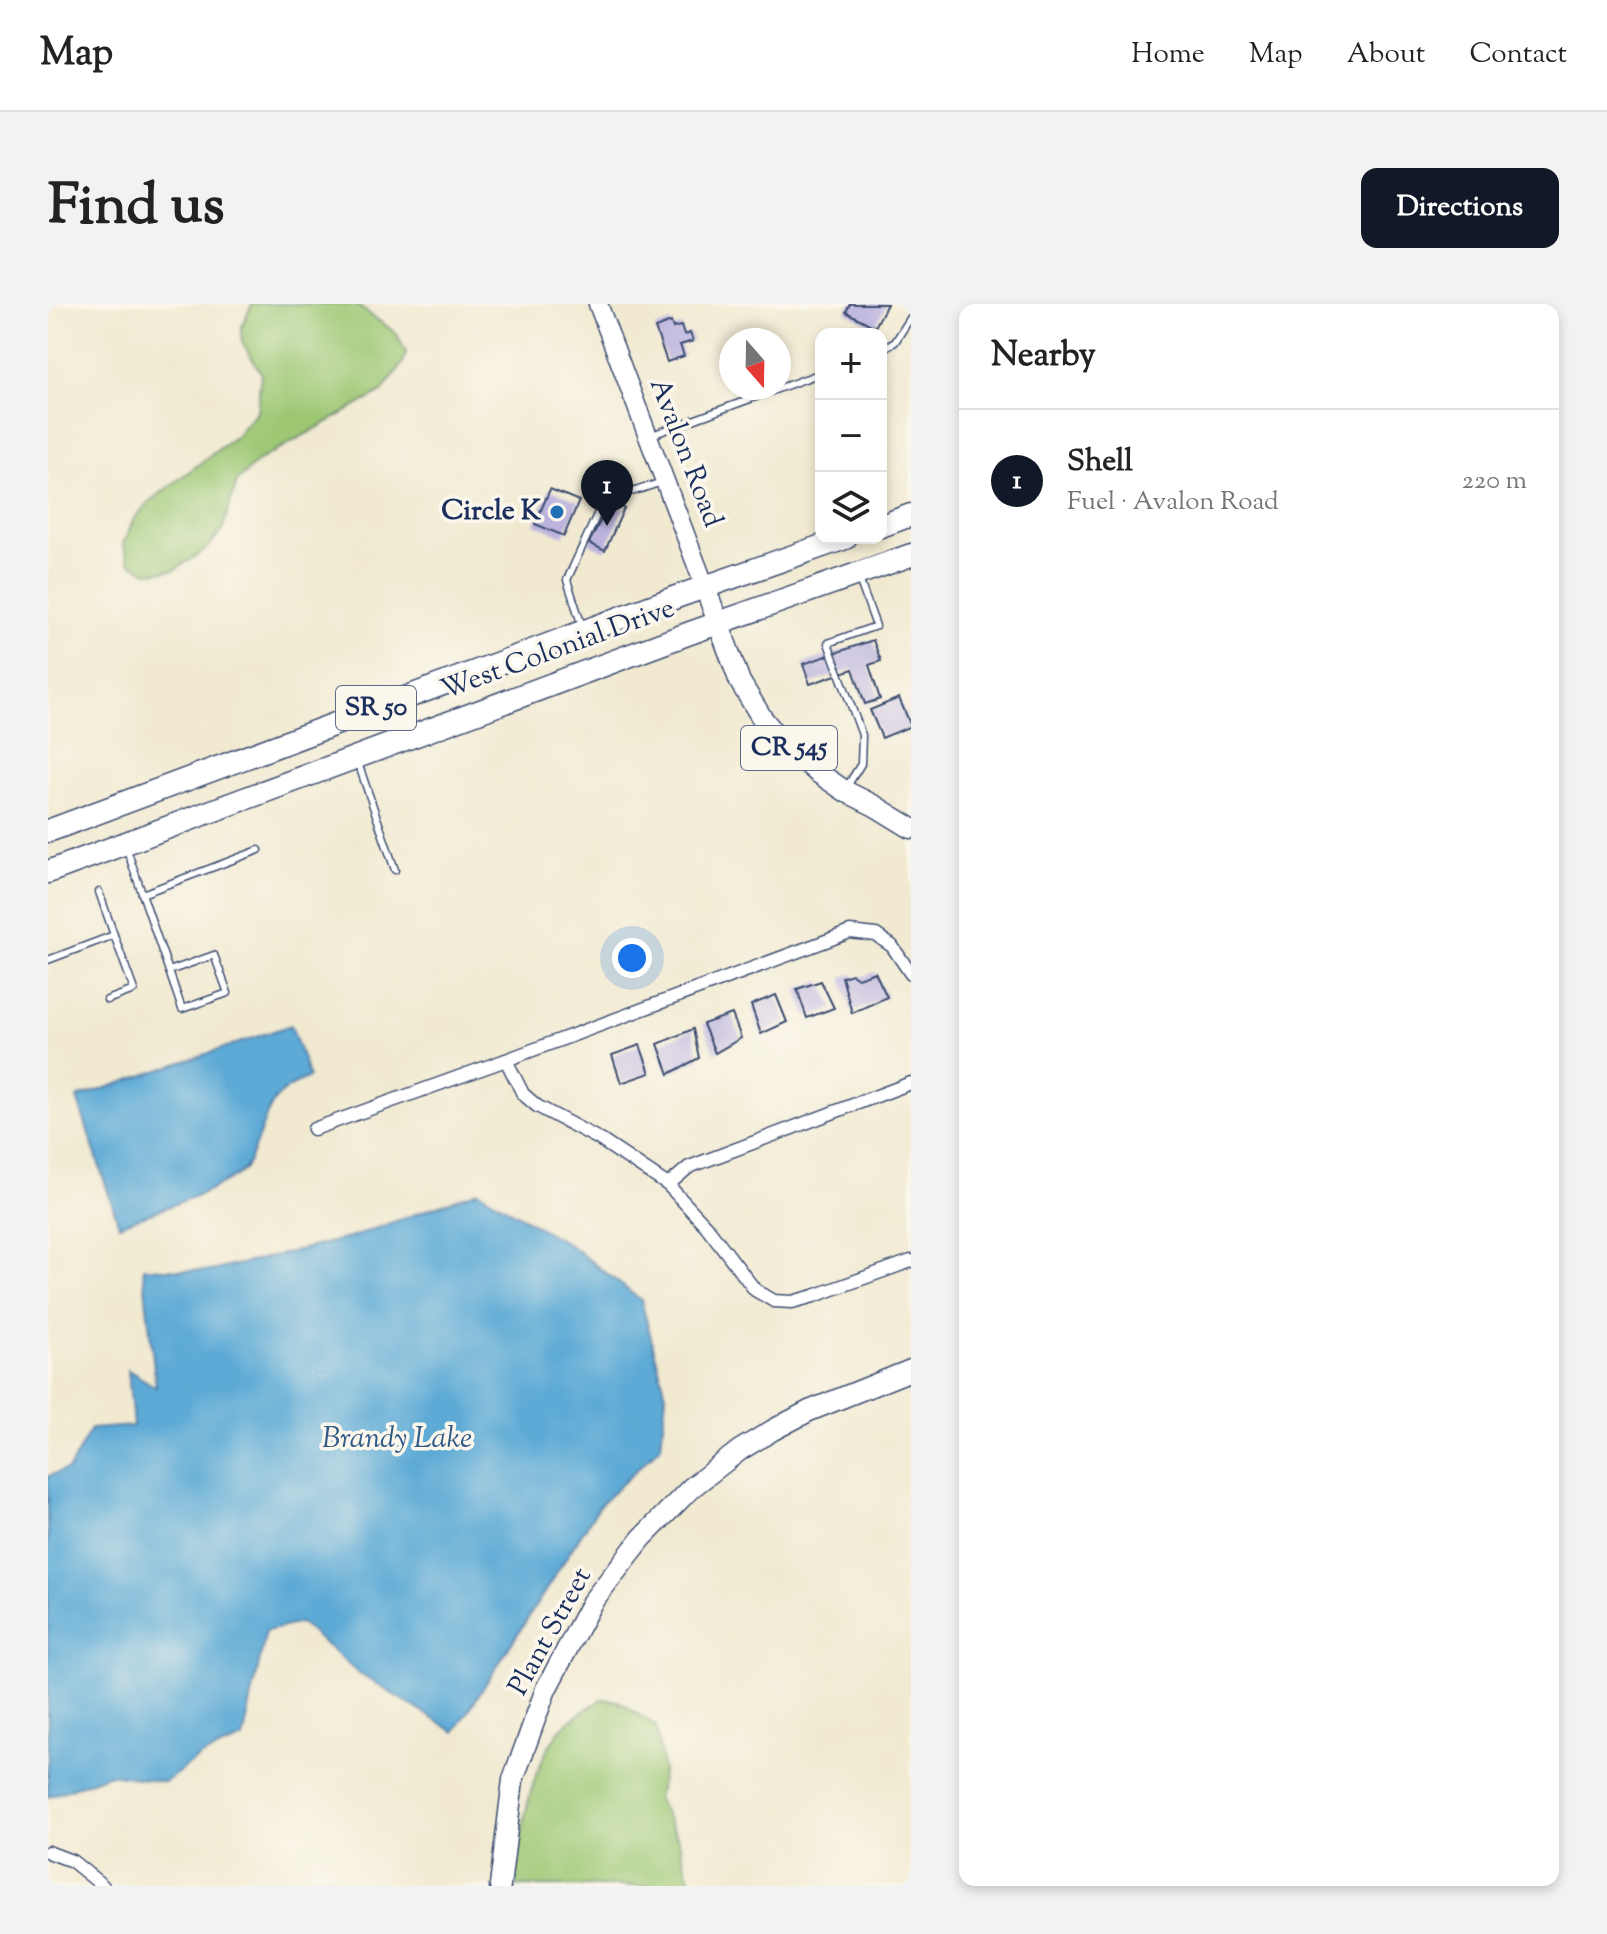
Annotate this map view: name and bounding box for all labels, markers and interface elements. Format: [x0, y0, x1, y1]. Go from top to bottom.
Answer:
text: Map [40, 28, 113, 82]
text: Home [1131, 35, 1205, 75]
text: Map [1249, 35, 1303, 75]
text: About [1347, 35, 1425, 75]
text: Contact [1469, 35, 1567, 75]
text: Find us [48, 168, 224, 249]
button: Directions [1361, 168, 1559, 248]
north arrow [719, 328, 791, 400]
map controls [815, 328, 887, 544]
button: + [815, 328, 887, 400]
text: Nearby [991, 332, 1096, 381]
street label: Avalon Road [638, 373, 732, 534]
button: − [815, 400, 887, 472]
text: Shell [1067, 441, 1133, 484]
pin: 1 [581, 460, 633, 526]
text: 1 [1013, 463, 1021, 500]
text: 220 m [1462, 463, 1527, 500]
button: layers [815, 472, 887, 544]
text: Fuel · Avalon Road [1067, 484, 1279, 521]
place label: Circle K [441, 492, 542, 532]
marker: Circle K [548, 503, 566, 521]
street label: West Colonial Drive [435, 589, 681, 711]
road number: SR 50 [336, 686, 416, 730]
road number: CR 545 [741, 726, 837, 770]
your location [612, 938, 652, 978]
water label: Brandy Lake [322, 1418, 472, 1461]
street label: Plant Street [499, 1560, 603, 1703]

